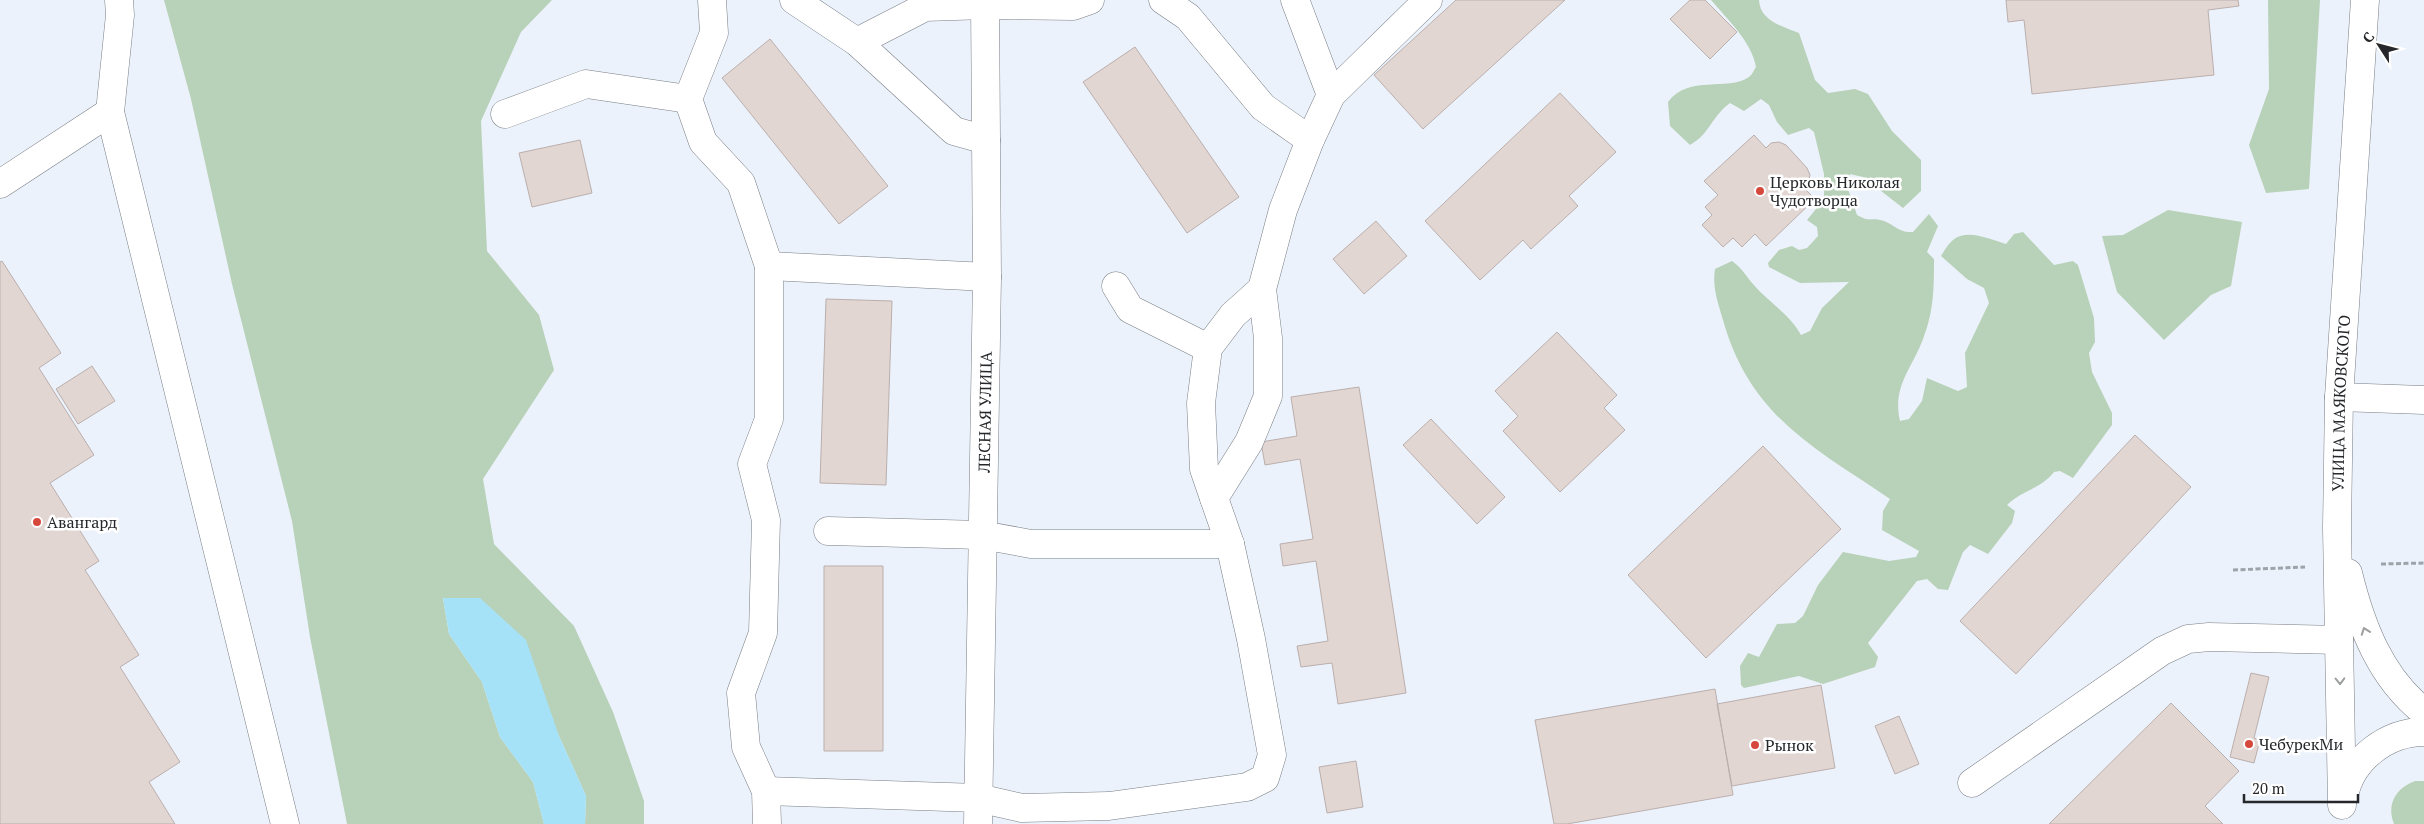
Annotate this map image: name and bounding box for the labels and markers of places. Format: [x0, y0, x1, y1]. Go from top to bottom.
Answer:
place label: Церковь Николая Чудотворца [1770, 171, 1900, 211]
marker: Церковь Николая Чудотворца [1754, 185, 1766, 197]
place label: Авангард [47, 511, 117, 533]
marker: Авангард [31, 516, 43, 528]
place label: ЧебурекМи [2259, 733, 2343, 755]
place label: Рынок [1765, 734, 1814, 756]
marker: ЧебурекМи [2243, 738, 2255, 750]
marker: Рынок [1749, 739, 1761, 751]

